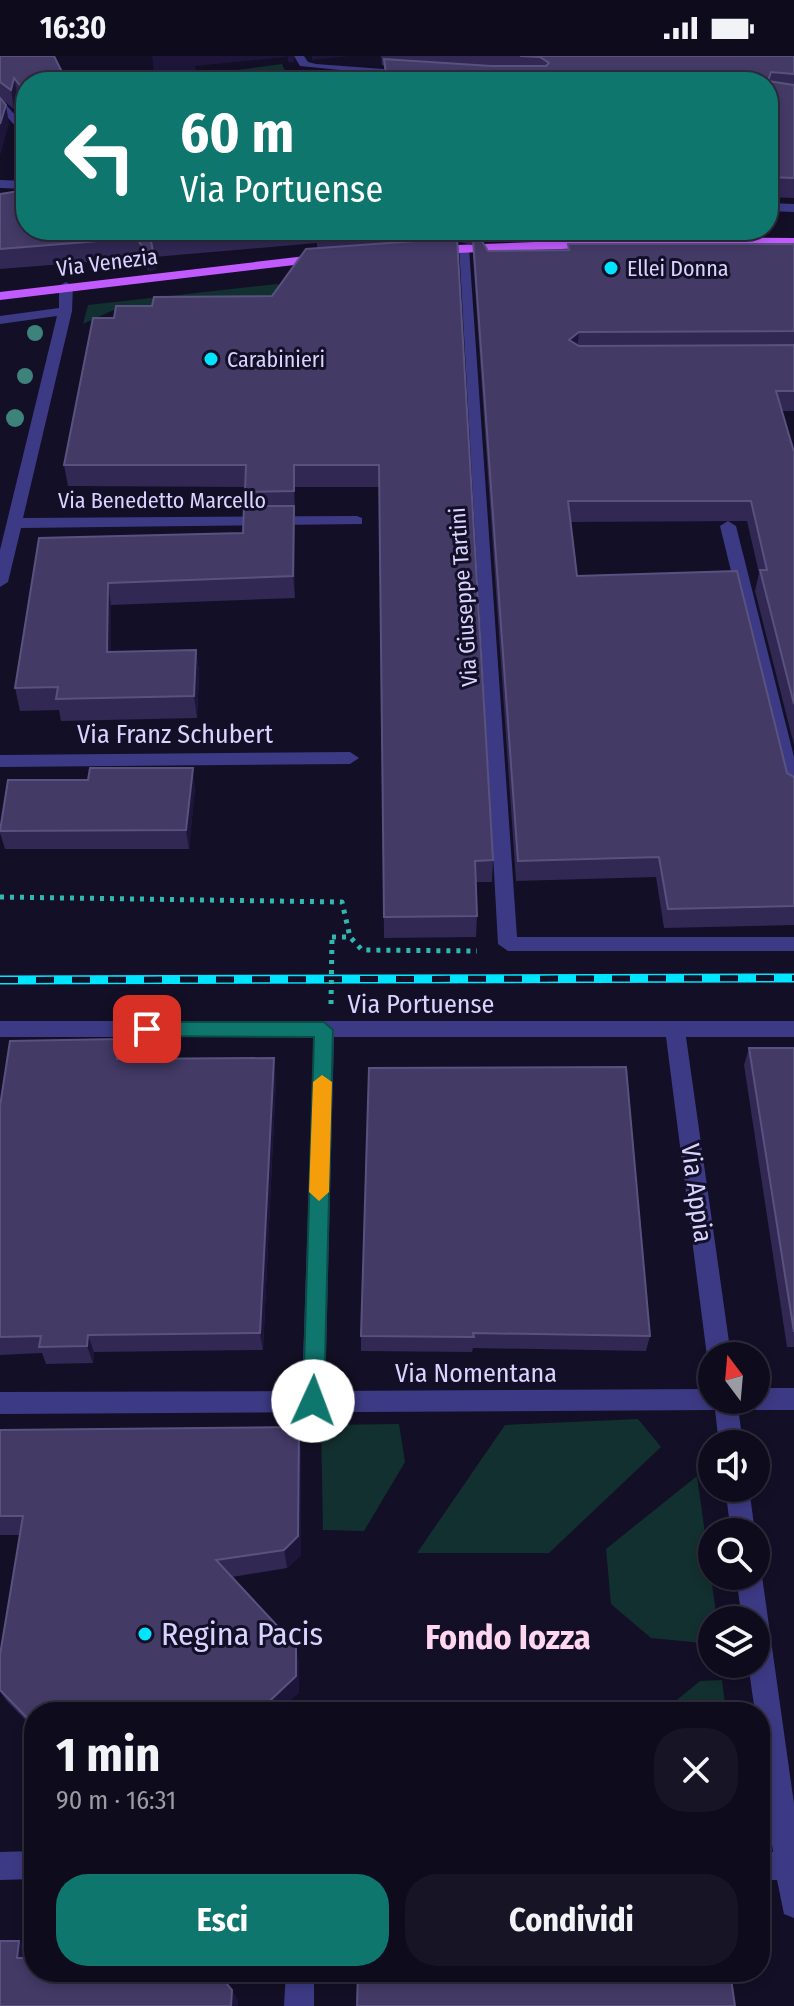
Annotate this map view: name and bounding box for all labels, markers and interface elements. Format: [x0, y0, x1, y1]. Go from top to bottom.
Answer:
text: 16:30 [40, 10, 106, 46]
text: 60 m [180, 100, 294, 167]
icon: left [48, 104, 152, 208]
text: Via Portuense [180, 168, 383, 212]
street label: Via Venezia [55, 243, 159, 282]
place label: Ellei Donna [627, 255, 729, 282]
marker: Ellei Donna [602, 259, 620, 277]
place label: Carabinieri [227, 346, 325, 373]
marker: Carabinieri [202, 350, 220, 368]
street label: Via Benedetto Marcello [58, 487, 266, 514]
street label: Via Giuseppe Tartini [444, 506, 483, 687]
street label: Via Franz Schubert [77, 719, 273, 750]
street label: Via Portuense [348, 989, 494, 1020]
pin [113, 995, 181, 1063]
icon: arrive [125, 1007, 169, 1051]
street label: Via Appia [674, 1142, 719, 1244]
north arrow [698, 1342, 770, 1414]
map controls [698, 1342, 770, 1678]
street label: Via Nomentana [395, 1358, 557, 1389]
position arrow [271, 1359, 355, 1443]
button: sound [698, 1430, 770, 1502]
button: search [698, 1518, 770, 1590]
button: layers [698, 1606, 770, 1678]
place label: Regina Pacis [161, 1615, 323, 1653]
district label: Fondo Iozza [425, 1617, 591, 1658]
marker: Regina Pacis [136, 1625, 154, 1643]
text: 1 min [56, 1726, 161, 1784]
button: close [654, 1728, 738, 1812]
text: 90 m · 16:31 [56, 1785, 176, 1816]
button: Esci [56, 1874, 389, 1966]
button: Condividi [405, 1874, 738, 1966]

